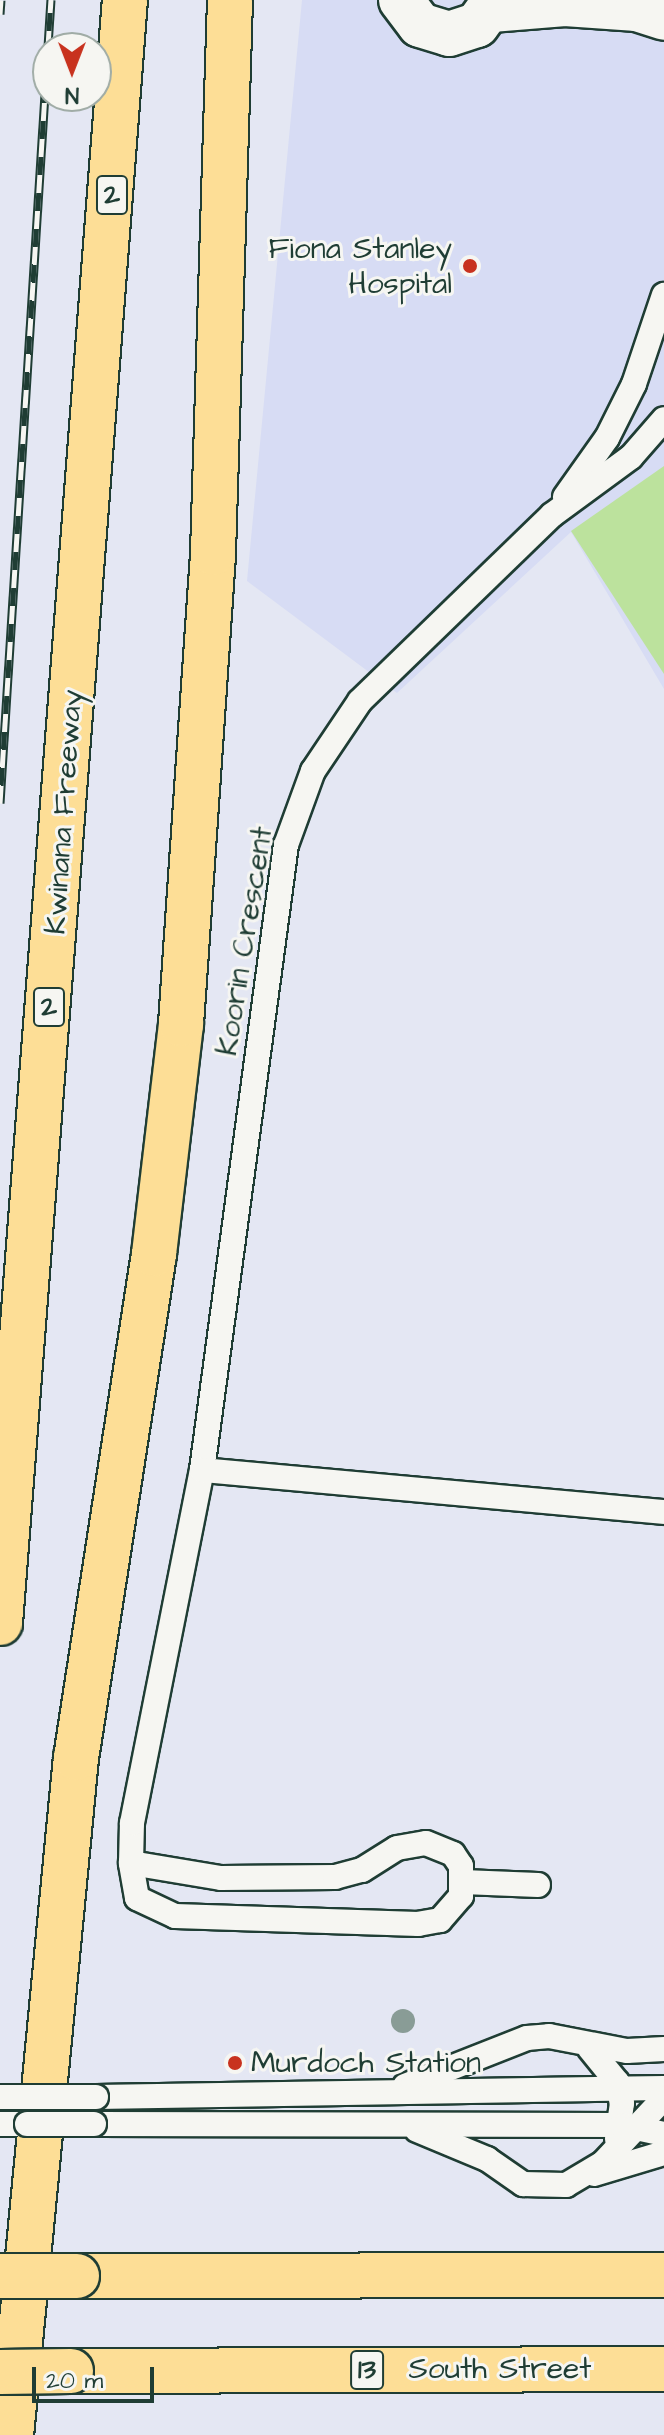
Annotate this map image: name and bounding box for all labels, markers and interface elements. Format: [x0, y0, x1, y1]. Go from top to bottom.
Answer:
north arrow [32, 32, 112, 112]
text: N [65, 79, 79, 110]
road number: 2 [94, 171, 130, 219]
place label: Fiona Stanley Hospital [268, 231, 452, 302]
marker: Fiona Stanley Hospital [459, 255, 481, 277]
street label: Kwinana Freeway [37, 688, 91, 936]
street label: Koorin Crescent [209, 824, 281, 1058]
road number: 2 [31, 983, 67, 1031]
place label: Murdoch Station [251, 2045, 481, 2081]
marker: Murdoch Station [226, 2054, 244, 2072]
road number: 13 [349, 2346, 385, 2394]
scale bar [36, 2351, 158, 2401]
street label: South Street [409, 2351, 591, 2387]
text: 20 m [46, 2364, 103, 2398]

